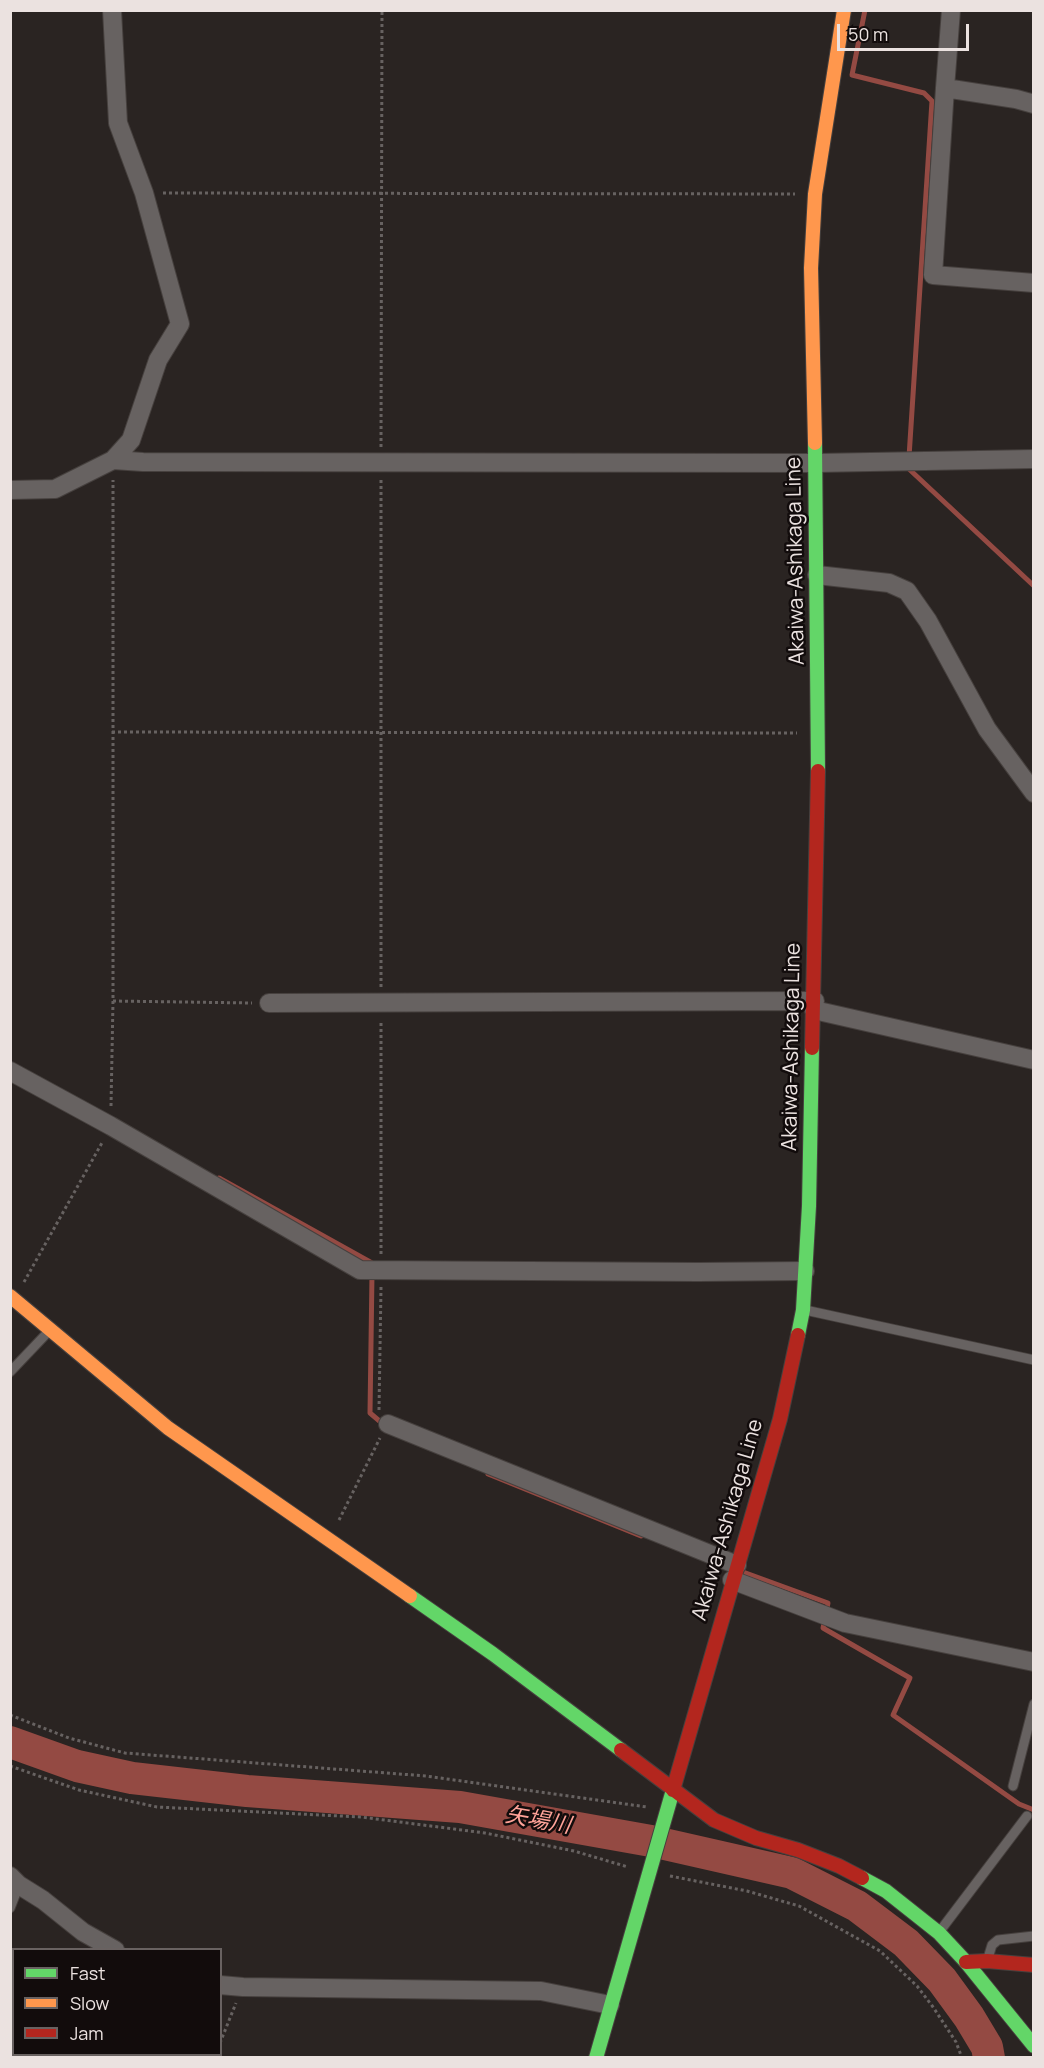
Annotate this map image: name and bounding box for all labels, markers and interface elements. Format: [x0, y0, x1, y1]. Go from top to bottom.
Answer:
scale bar [840, 12, 972, 50]
text: 50 m [848, 22, 888, 46]
street label: Akaiwa-Ashikaga Line [782, 457, 810, 665]
street label: Akaiwa-Ashikaga Line [778, 943, 806, 1151]
street label: Akaiwa-Ashikaga Line [687, 1416, 769, 1624]
water label: 矢場川 [503, 1802, 573, 1840]
legend [12, 1948, 222, 2056]
text: Fast [70, 1961, 105, 1985]
text: Slow [70, 1991, 109, 2015]
text: Jam [70, 2021, 104, 2045]

